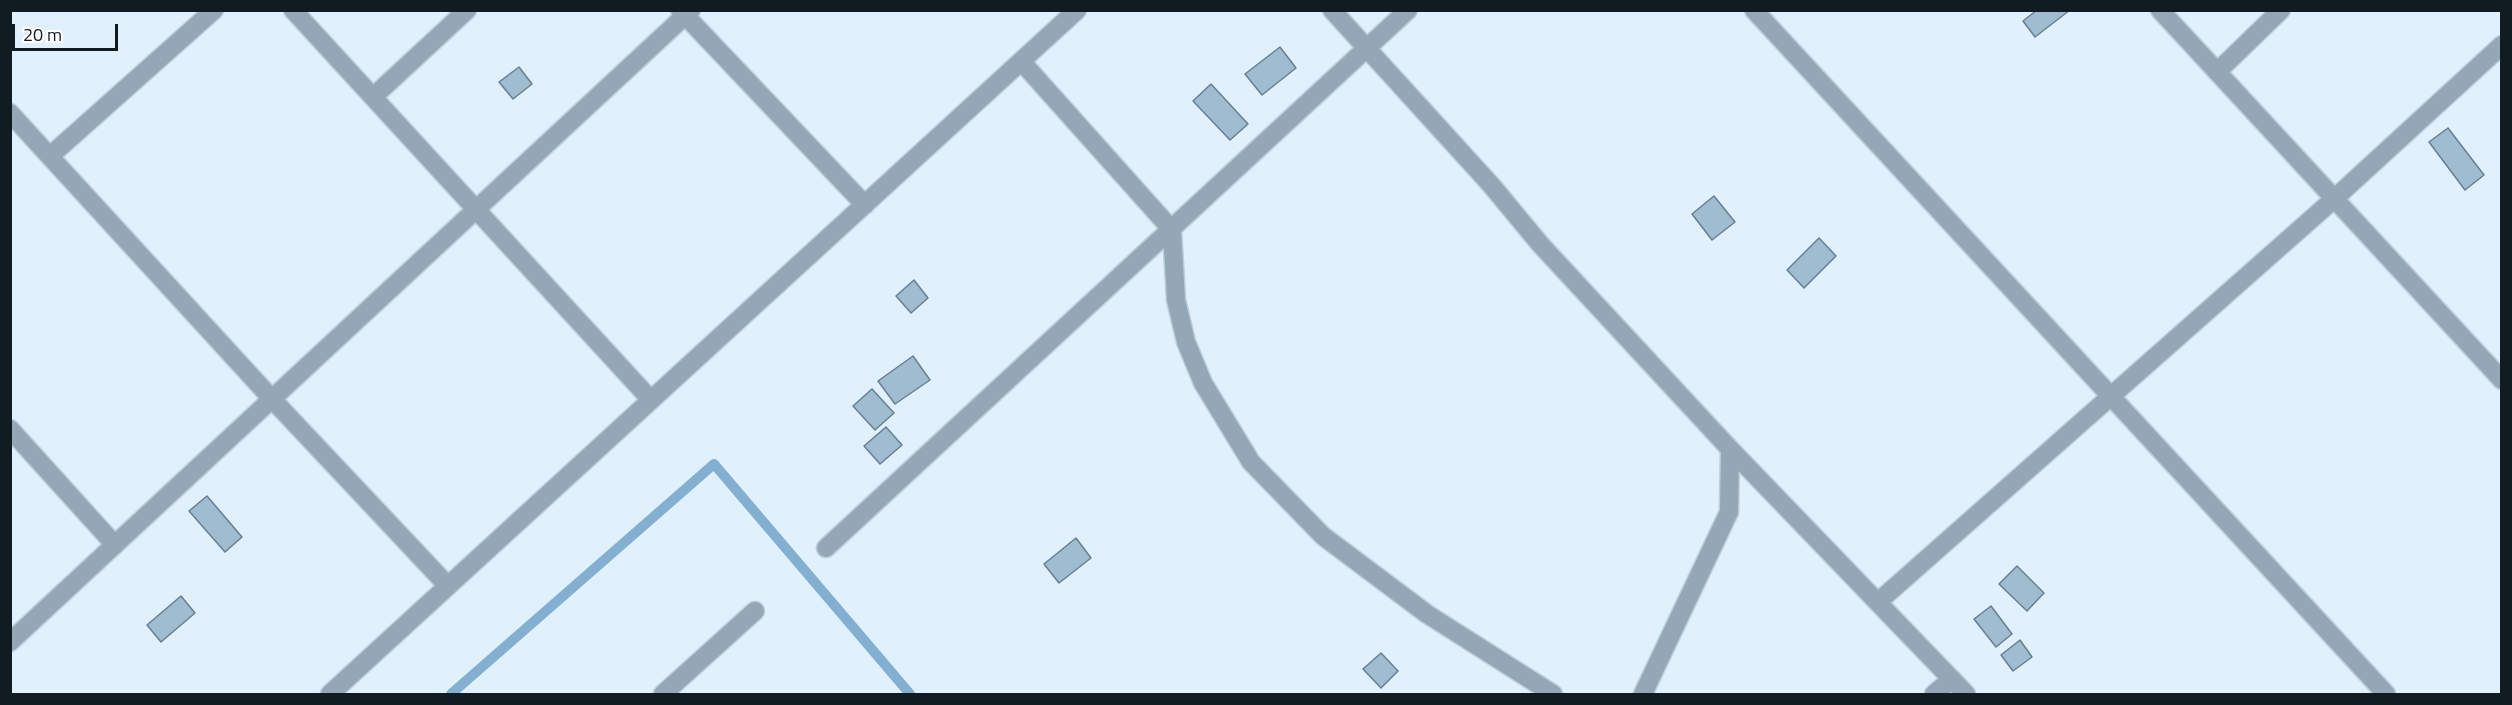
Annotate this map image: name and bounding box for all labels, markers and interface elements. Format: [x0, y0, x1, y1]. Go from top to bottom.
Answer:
scale bar [15, 12, 122, 50]
text: 20 m [23, 21, 62, 48]

